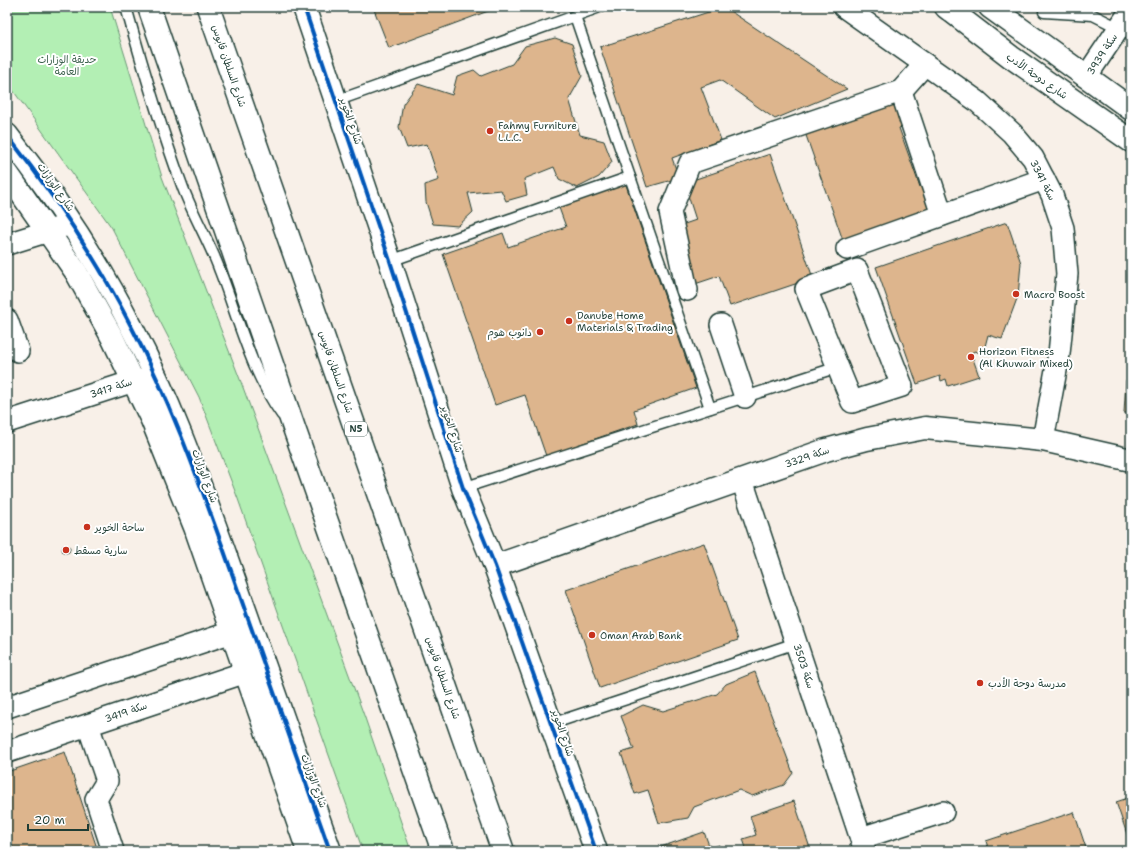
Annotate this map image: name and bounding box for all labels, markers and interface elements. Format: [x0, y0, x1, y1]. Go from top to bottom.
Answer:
street label: شارع السلطان قابوس [208, 23, 249, 109]
street label: سكة 3939 [1084, 31, 1120, 77]
street label: شارع دوحة الأدب [1003, 50, 1070, 103]
park label: حديقة الوزارات العامة [38, 53, 97, 78]
street label: شارع الخوير [336, 95, 365, 147]
place label: Fahmy Furniture L.L.C. [498, 119, 577, 144]
marker: Fahmy Furniture L.L.C. [485, 126, 495, 136]
street label: سكة 3341 [1027, 158, 1059, 203]
street label: شارع الوزارات [34, 160, 78, 214]
place label: Macro Boost [1024, 288, 1085, 301]
marker: Macro Boost [1011, 289, 1021, 299]
place label: Danube Home Materials & Trading [577, 309, 673, 334]
marker: Danube Home Materials & Trading [564, 316, 574, 326]
place label: دانوب هوم [487, 326, 532, 340]
marker: دانوب هوم [535, 327, 545, 337]
street label: شارع السلطان قابوس [315, 329, 356, 415]
place label: Horizon Fitness (Al Khuwair Mixed) [979, 345, 1073, 370]
marker: Horizon Fitness (Al Khuwair Mixed) [966, 352, 976, 362]
street label: سكة 3417 [88, 375, 134, 401]
street label: شارع الخوير [437, 403, 466, 455]
road number: N5 [345, 422, 367, 436]
street label: سكة 3329 [783, 443, 831, 471]
street label: شارع الوزارات [188, 447, 221, 505]
place label: ساحة الخوير [94, 521, 145, 534]
marker: ساحة الخوير [82, 522, 92, 532]
place label: سارية مسقط [74, 544, 128, 557]
marker: سارية مسقط [61, 545, 71, 555]
place label: Oman Arab Bank [600, 629, 682, 642]
marker: Oman Arab Bank [587, 630, 597, 640]
street label: شارع السلطان قابوس [422, 635, 463, 721]
street label: سكة 3503 [791, 642, 817, 690]
place label: مدرسة دوحة الأدب [988, 677, 1066, 690]
marker: مدرسة دوحة الأدب [975, 678, 985, 688]
street label: سكة 3419 [103, 699, 149, 725]
street label: شارع الخوير [548, 707, 577, 759]
street label: شارع الوزارات [297, 752, 330, 810]
scale bar [28, 806, 88, 832]
text: 20 m [34, 812, 65, 828]

